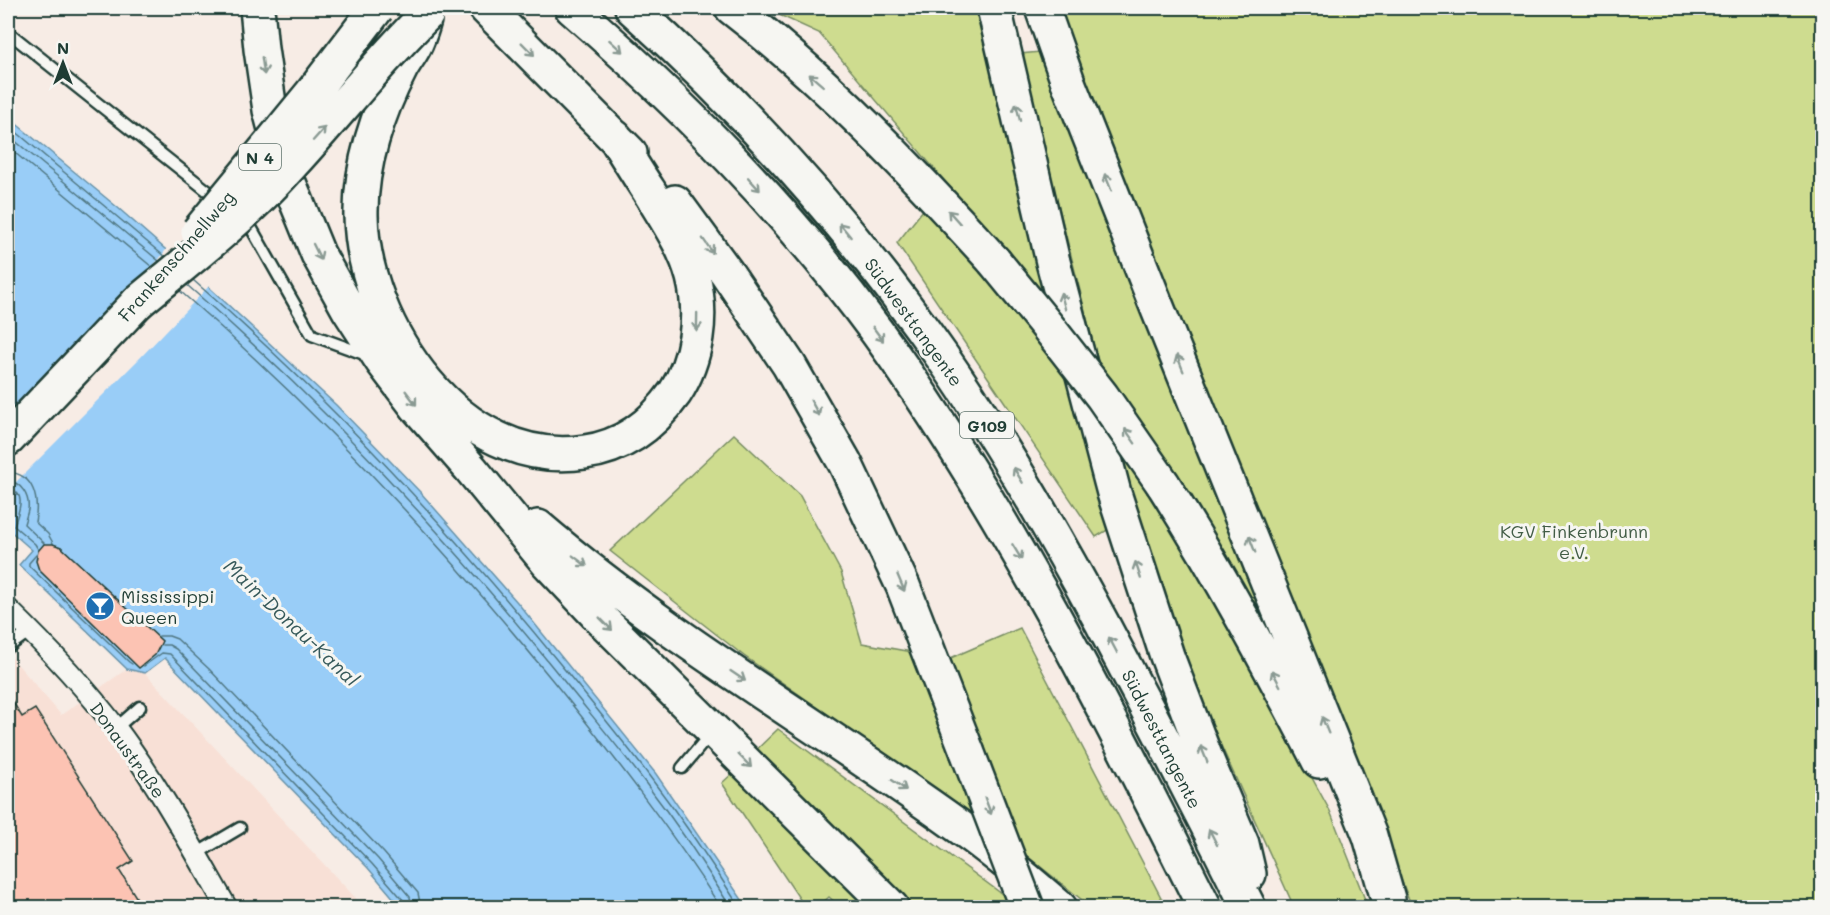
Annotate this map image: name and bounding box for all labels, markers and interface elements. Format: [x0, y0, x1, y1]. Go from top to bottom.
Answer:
north arrow [33, 33, 93, 93]
text: N [57, 37, 69, 58]
one-way arrow [609, 39, 624, 53]
one-way arrow [520, 41, 535, 56]
one-way arrow [257, 55, 268, 75]
one-way arrow [809, 73, 824, 87]
one-way arrow [1012, 102, 1023, 122]
one-way arrow [312, 127, 326, 142]
road number: N 4 [239, 144, 281, 170]
one-way arrow [1102, 173, 1113, 192]
one-way arrow [747, 176, 761, 191]
street label: Frankenschnellweg [112, 185, 240, 327]
one-way arrow [947, 210, 961, 225]
one-way arrow [839, 222, 852, 238]
one-way arrow [702, 237, 714, 253]
one-way arrow [312, 243, 324, 261]
street label: Südwesttangente [859, 253, 969, 391]
one-way arrow [1057, 292, 1068, 311]
one-way arrow [691, 311, 703, 331]
one-way arrow [872, 326, 884, 342]
one-way arrow [1174, 355, 1185, 373]
one-way arrow [404, 390, 417, 406]
one-way arrow [809, 399, 821, 416]
road number: G109 [960, 412, 1014, 438]
one-way arrow [1124, 428, 1136, 444]
one-way arrow [1011, 467, 1023, 484]
park label: KGV Finkenbrunn e.V. [1500, 519, 1648, 564]
one-way arrow [1246, 536, 1257, 554]
one-way arrow [1012, 543, 1024, 560]
water label: Main-Donau-Kanal [219, 553, 365, 691]
one-way arrow [572, 554, 588, 567]
one-way arrow [1132, 561, 1143, 580]
one-way arrow [897, 574, 908, 592]
place label: Mississippi Queen [121, 584, 215, 629]
bar icon: Mississippi Queen [84, 590, 116, 622]
one-way arrow [599, 616, 614, 631]
one-way arrow [1107, 637, 1119, 654]
street label: Südwesttangente [1117, 665, 1207, 813]
one-way arrow [729, 669, 746, 682]
one-way arrow [1270, 670, 1282, 687]
street label: Donaustraße [85, 697, 171, 803]
one-way arrow [1319, 717, 1330, 735]
one-way arrow [1197, 745, 1208, 763]
one-way arrow [738, 753, 752, 768]
one-way arrow [891, 779, 907, 791]
one-way arrow [983, 796, 994, 815]
one-way arrow [1207, 828, 1218, 846]

